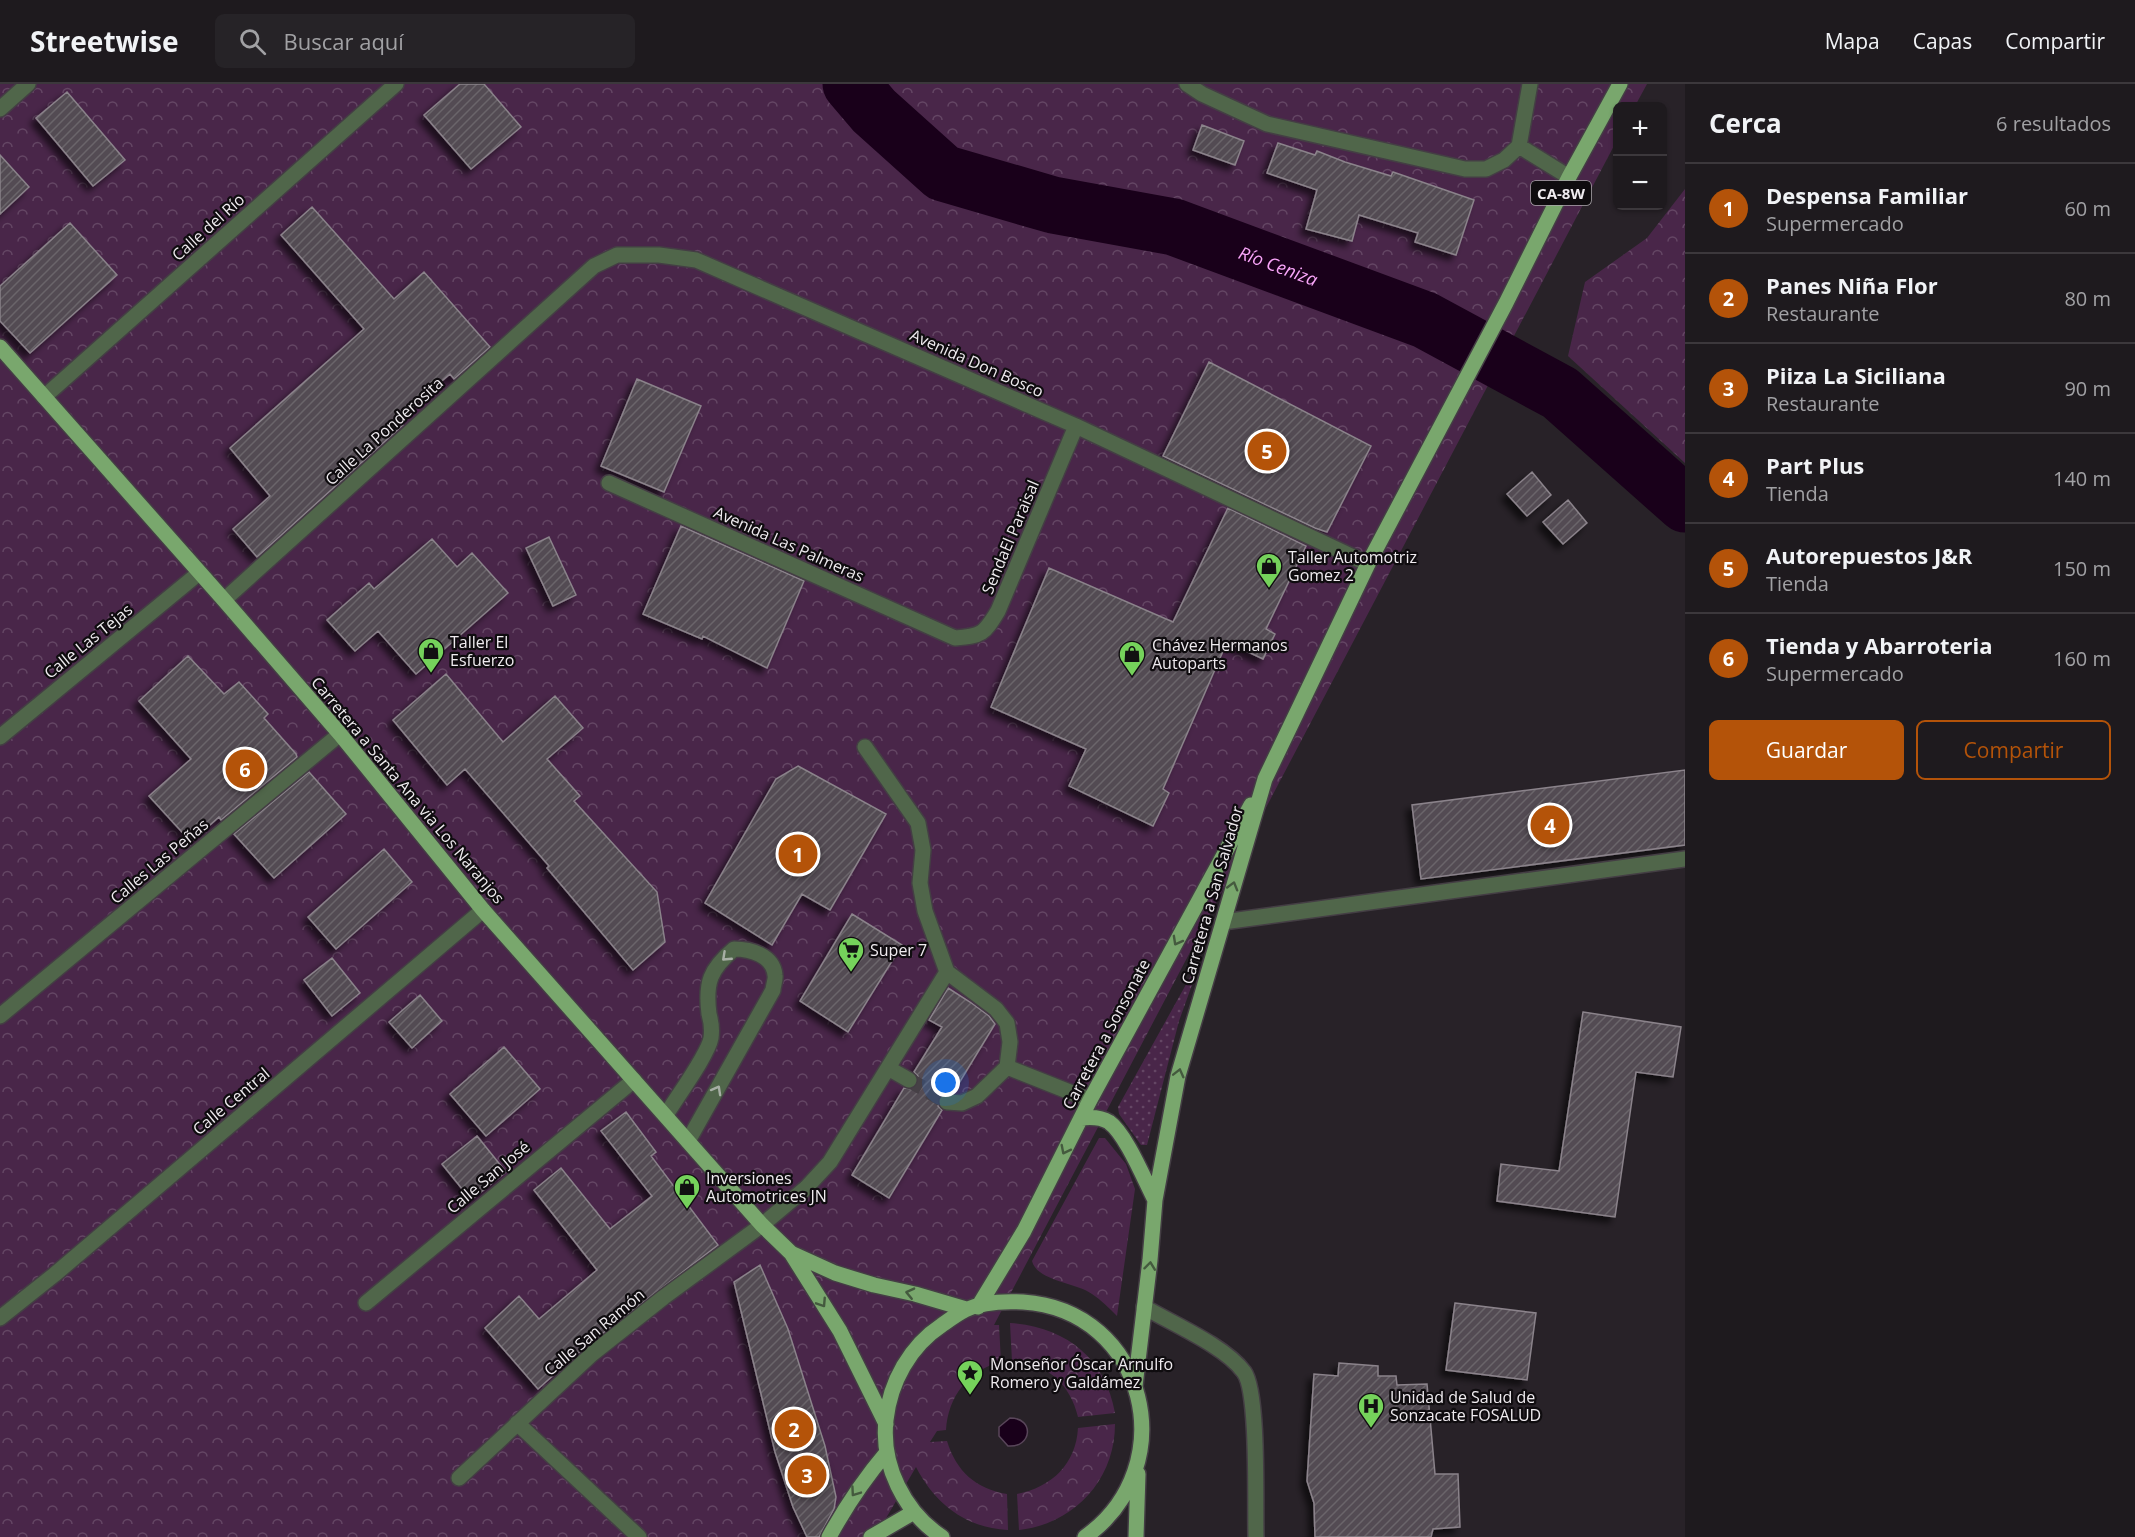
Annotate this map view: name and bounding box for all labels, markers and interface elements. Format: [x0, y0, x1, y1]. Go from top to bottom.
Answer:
search box [215, 14, 635, 68]
text: Streetwise [30, 22, 179, 60]
icon: search [236, 25, 269, 58]
text: Buscar aquí [284, 26, 404, 56]
text: Mapa [1825, 27, 1880, 55]
text: Capas [1913, 27, 1972, 55]
text: Compartir [2005, 27, 2105, 55]
map controls [1613, 102, 1667, 210]
button: + [1613, 102, 1667, 156]
text: Cerca [1709, 105, 1782, 141]
text: 6 resultados [1996, 110, 2111, 137]
button: − [1613, 156, 1667, 210]
text: Despensa Familiar [1766, 180, 1968, 210]
road number: CA-8W [1531, 181, 1591, 205]
street label: Calle del Río [167, 188, 249, 266]
text: 1 [1723, 195, 1734, 222]
text: 60 m [2064, 195, 2111, 222]
text: Supermercado [1766, 210, 1904, 237]
water label: Río Ceniza [1236, 240, 1321, 291]
text: Panes Niña Flor [1766, 270, 1938, 300]
text: 2 [1723, 285, 1734, 312]
text: 80 m [2064, 285, 2111, 312]
text: Restaurante [1766, 300, 1880, 327]
street label: Avenida Don Bosco [907, 324, 1047, 402]
text: Piiza La Siciliana [1766, 360, 1946, 390]
street label: Calle La Ponderosita [320, 372, 448, 490]
text: 3 [1723, 375, 1734, 402]
text: 90 m [2064, 375, 2111, 402]
text: Restaurante [1766, 390, 1880, 417]
pin: 5 [1248, 428, 1286, 473]
text: Part Plus [1766, 450, 1864, 480]
text: 4 [1723, 465, 1734, 492]
text: 140 m [2053, 465, 2111, 492]
street label: SendaEl Paraisal [976, 477, 1044, 597]
text: Tienda [1766, 480, 1829, 507]
street label: Avenida Las Palmeras [710, 501, 868, 587]
text: Autorepuestos J&R [1766, 540, 1972, 570]
place label: Taller Automotriz Gomez 2 [1288, 546, 1417, 586]
shop icon: Taller Automotriz Gomez 2 [1254, 551, 1284, 589]
text: 5 [1723, 555, 1734, 582]
text: 150 m [2053, 555, 2111, 582]
text: Tienda [1766, 570, 1829, 597]
street label: Calle Las Tejas [39, 599, 137, 683]
text: Tienda y Abarroteria [1766, 630, 1993, 660]
place label: Taller El Esfuerzo [450, 631, 514, 671]
place label: Chávez Hermanos Autoparts [1152, 634, 1288, 674]
shop icon: Taller El Esfuerzo [416, 636, 446, 674]
shop icon: Chávez Hermanos Autoparts [1117, 639, 1147, 677]
text: 6 [1723, 645, 1734, 672]
text: 160 m [2053, 645, 2111, 672]
text: Supermercado [1766, 660, 1904, 687]
street label: Carretera a Santa Ana via Los Naranjos [306, 672, 510, 908]
button: Guardar [1709, 720, 1904, 780]
button: Compartir [1916, 720, 2111, 780]
pin: 6 [226, 746, 264, 792]
pin: 4 [1530, 802, 1570, 848]
street label: Carretera a San Salvador [1176, 803, 1248, 987]
street label: Calles Las Peñas [105, 813, 213, 909]
pin: 1 [778, 832, 818, 876]
one-way arrow [1226, 881, 1238, 892]
one-way arrow [1173, 934, 1184, 945]
supermarket icon: Super 7 [836, 935, 866, 973]
place label: Super 7 [870, 939, 927, 961]
one-way arrow [722, 949, 733, 960]
street label: Carretera a Sonsonate [1057, 955, 1155, 1113]
street label: Calle Central [188, 1062, 274, 1140]
your location [931, 1068, 960, 1097]
one-way arrow [1171, 1068, 1184, 1078]
one-way arrow [710, 1086, 721, 1096]
street label: Calle San José [442, 1136, 534, 1218]
one-way arrow [1061, 1143, 1072, 1154]
place label: Inversiones Automotrices JN [706, 1167, 827, 1207]
shop icon: Inversiones Automotrices JN [672, 1172, 702, 1210]
one-way arrow [1143, 1261, 1155, 1270]
street label: Calle San Ramón [539, 1283, 649, 1381]
one-way arrow [905, 1287, 915, 1300]
one-way arrow [815, 1296, 826, 1307]
place label: Monseñor Óscar Arnulfo Romero y Galdámez [990, 1353, 1173, 1393]
place icon: Monseñor Óscar Arnulfo Romero y Galdámez [955, 1358, 985, 1396]
place label: Unidad de Salud de Sonzacate FOSALUD [1390, 1386, 1541, 1426]
hospital icon: Unidad de Salud de Sonzacate FOSALUD [1356, 1391, 1386, 1429]
pin: 2 [774, 1406, 814, 1452]
pin: 3 [788, 1452, 826, 1498]
one-way arrow [851, 1486, 862, 1497]

